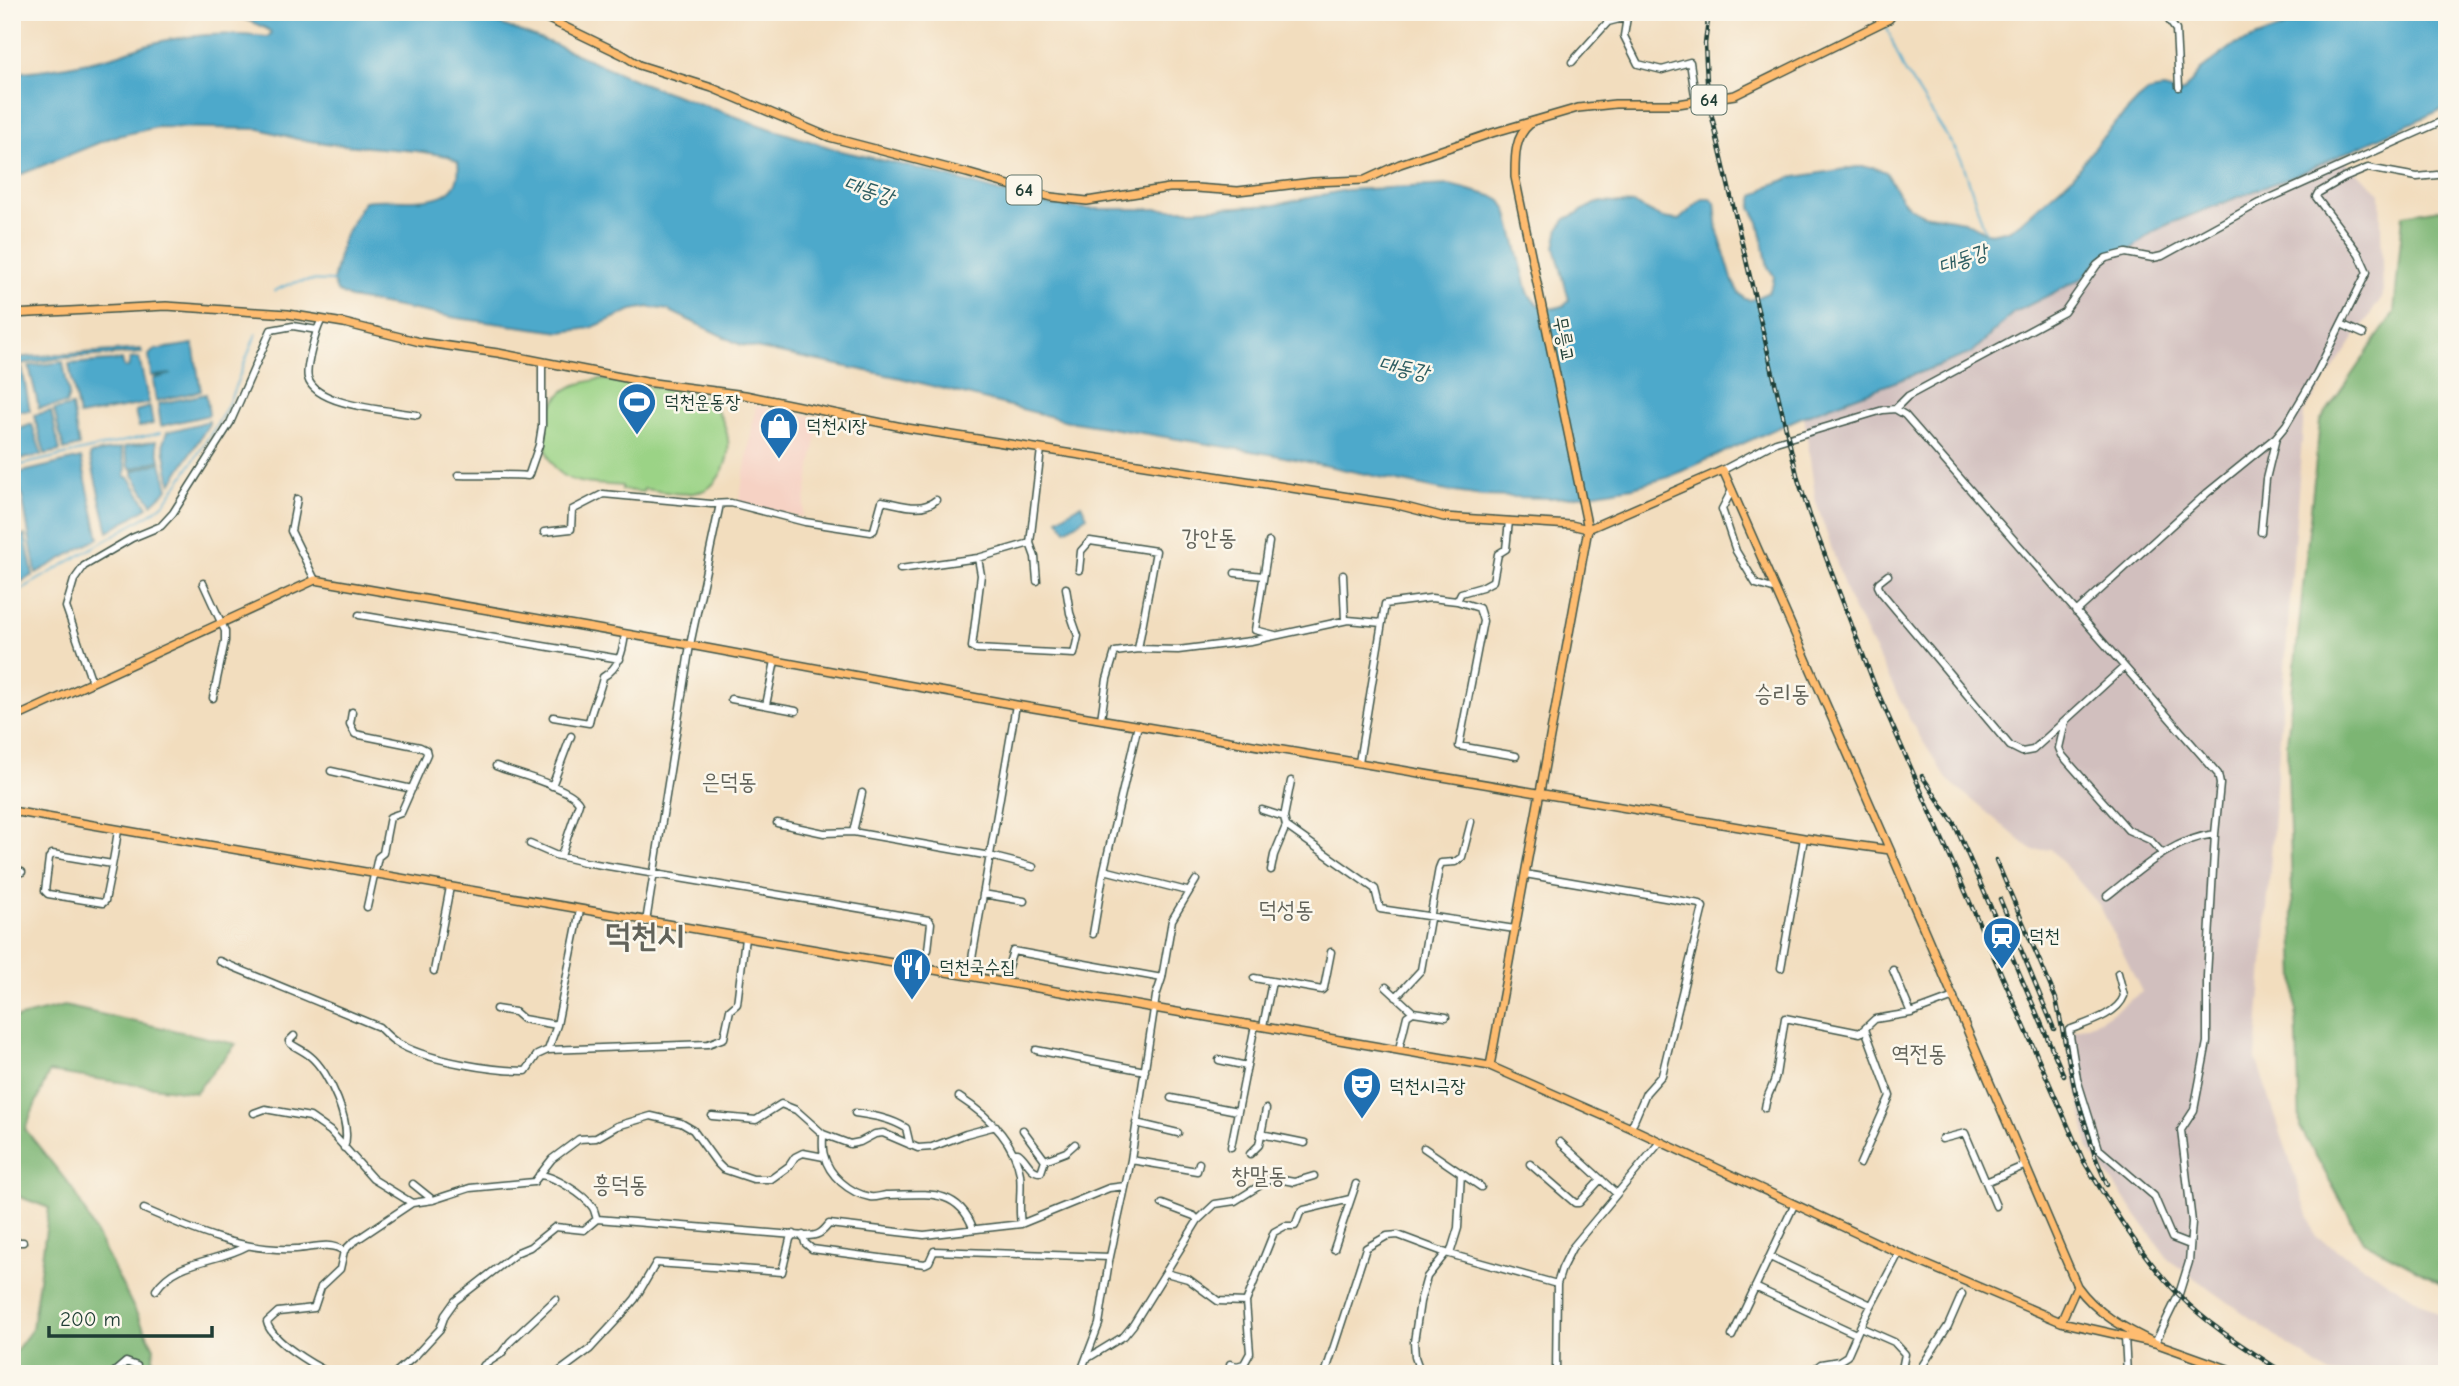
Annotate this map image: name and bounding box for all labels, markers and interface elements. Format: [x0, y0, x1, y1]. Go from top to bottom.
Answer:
road number: 64 [1692, 86, 1726, 114]
water label: 대동강 [841, 171, 899, 210]
road number: 64 [1006, 176, 1042, 204]
water label: 대동강 [1935, 239, 1993, 279]
street label: 무릉교 [1549, 314, 1579, 364]
water label: 대동강 [1377, 351, 1433, 385]
sports icon: 덕천운동장 [616, 381, 658, 436]
place label: 덕천운동장 [664, 391, 740, 413]
shop icon: 덕천시장 [758, 405, 800, 460]
place label: 덕천시장 [806, 415, 867, 437]
district label: 강안동 [1181, 524, 1237, 551]
district label: 승리동 [1754, 680, 1810, 707]
district label: 은덕동 [701, 768, 757, 795]
district label: 덕성동 [1258, 896, 1314, 923]
station icon: 덕천 [1981, 915, 2023, 970]
district label: 덕천시 [604, 916, 684, 954]
place label: 덕천 [2029, 925, 2060, 947]
restaurant icon: 덕천국수집 [891, 946, 933, 1001]
place label: 덕천국수집 [939, 956, 1015, 978]
district label: 역전동 [1891, 1040, 1947, 1067]
theatre icon: 덕천시극장 [1341, 1065, 1383, 1120]
place label: 덕천시극장 [1389, 1075, 1465, 1097]
district label: 창말동 [1231, 1162, 1287, 1189]
district label: 흥덕동 [592, 1171, 648, 1198]
scale bar [49, 1295, 212, 1339]
text: 200 m [60, 1307, 121, 1331]

